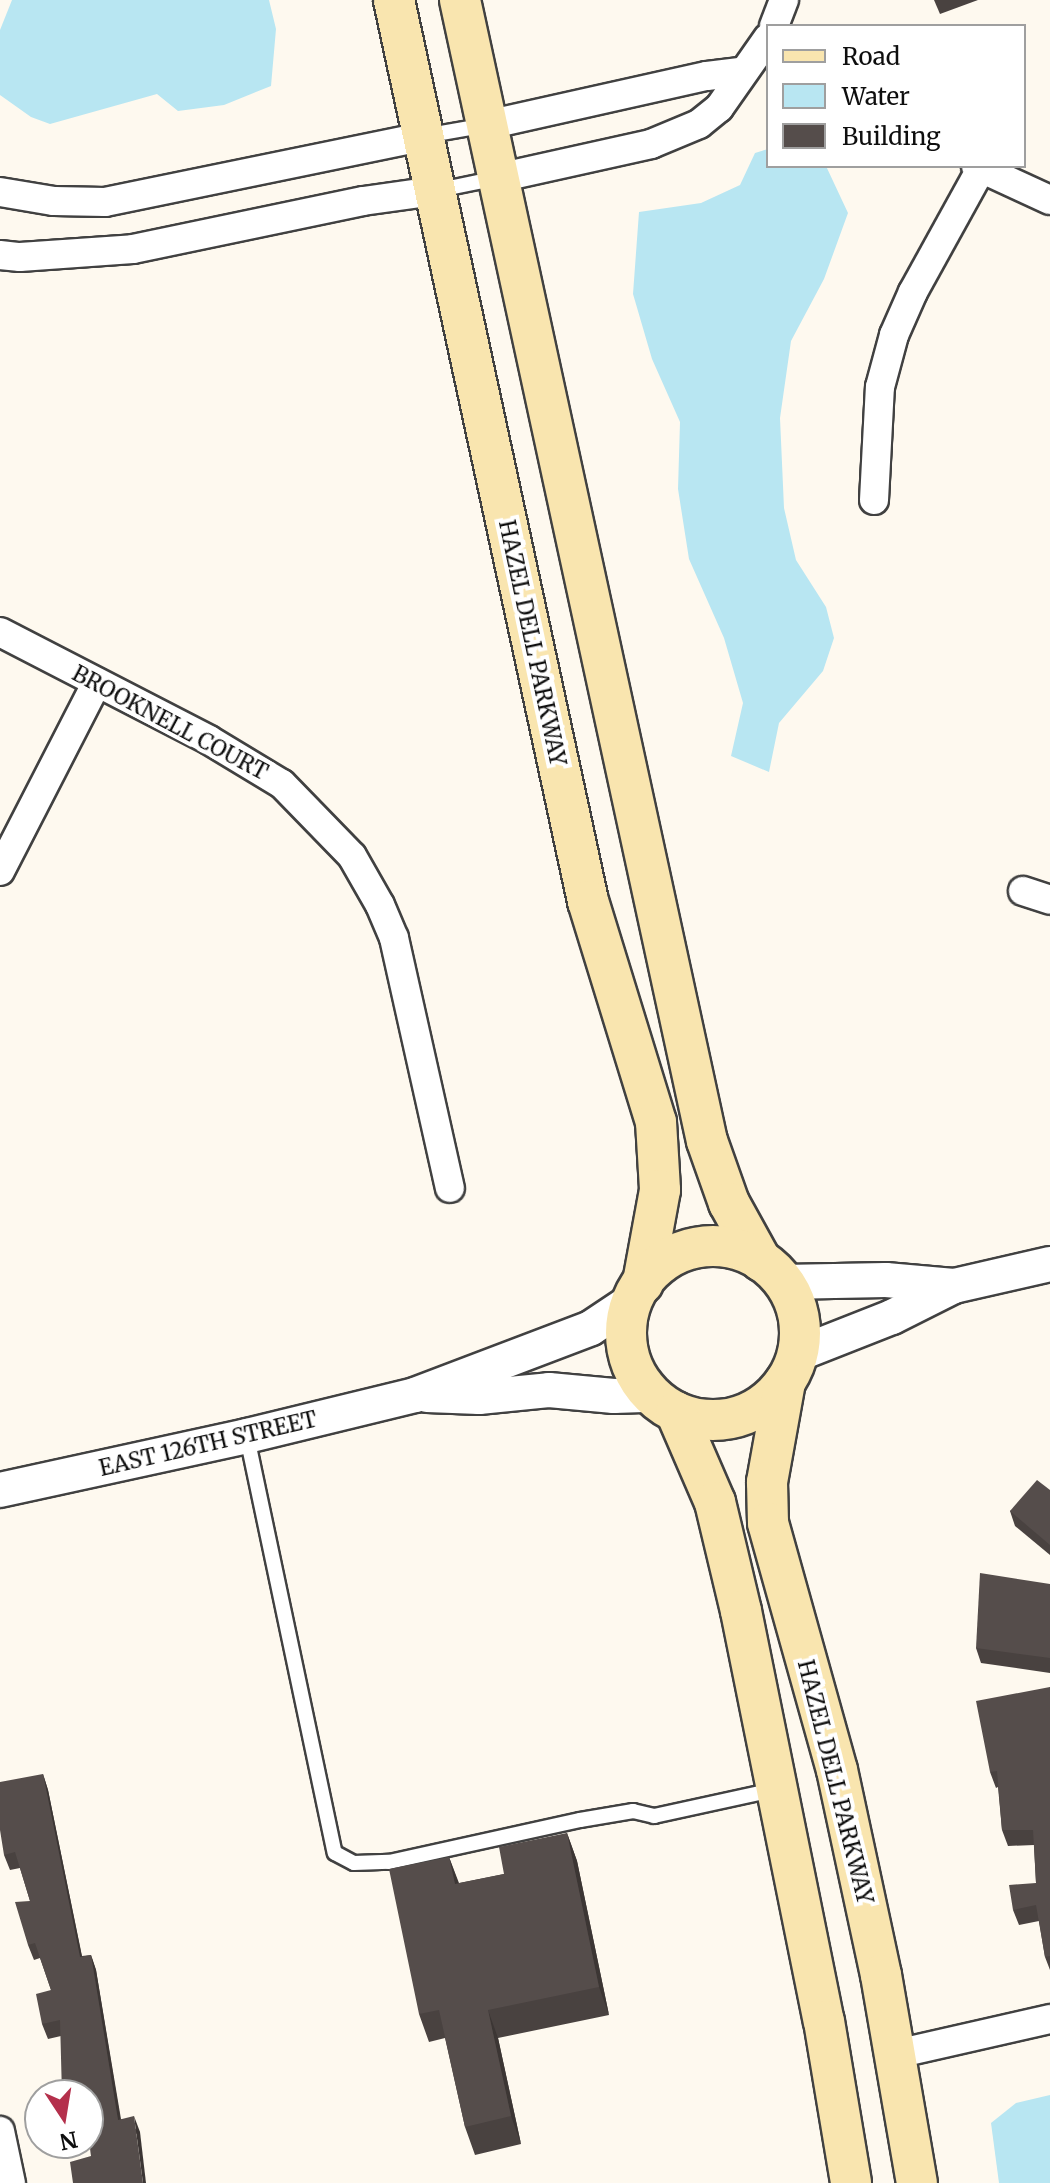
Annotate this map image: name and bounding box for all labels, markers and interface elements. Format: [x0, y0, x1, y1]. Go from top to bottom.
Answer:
legend [766, 24, 1026, 168]
text: Road [842, 41, 900, 72]
text: Water [842, 81, 910, 112]
text: Building [842, 121, 941, 152]
street label: HAZEL DELL PARKWAY [493, 518, 571, 768]
street label: BROOKNELL COURT [68, 660, 272, 786]
street label: EAST 126TH STREET [97, 1406, 319, 1482]
street label: HAZEL DELL PARKWAY [792, 1657, 878, 1907]
north arrow [24, 2079, 104, 2159]
text: N [57, 2125, 80, 2156]

